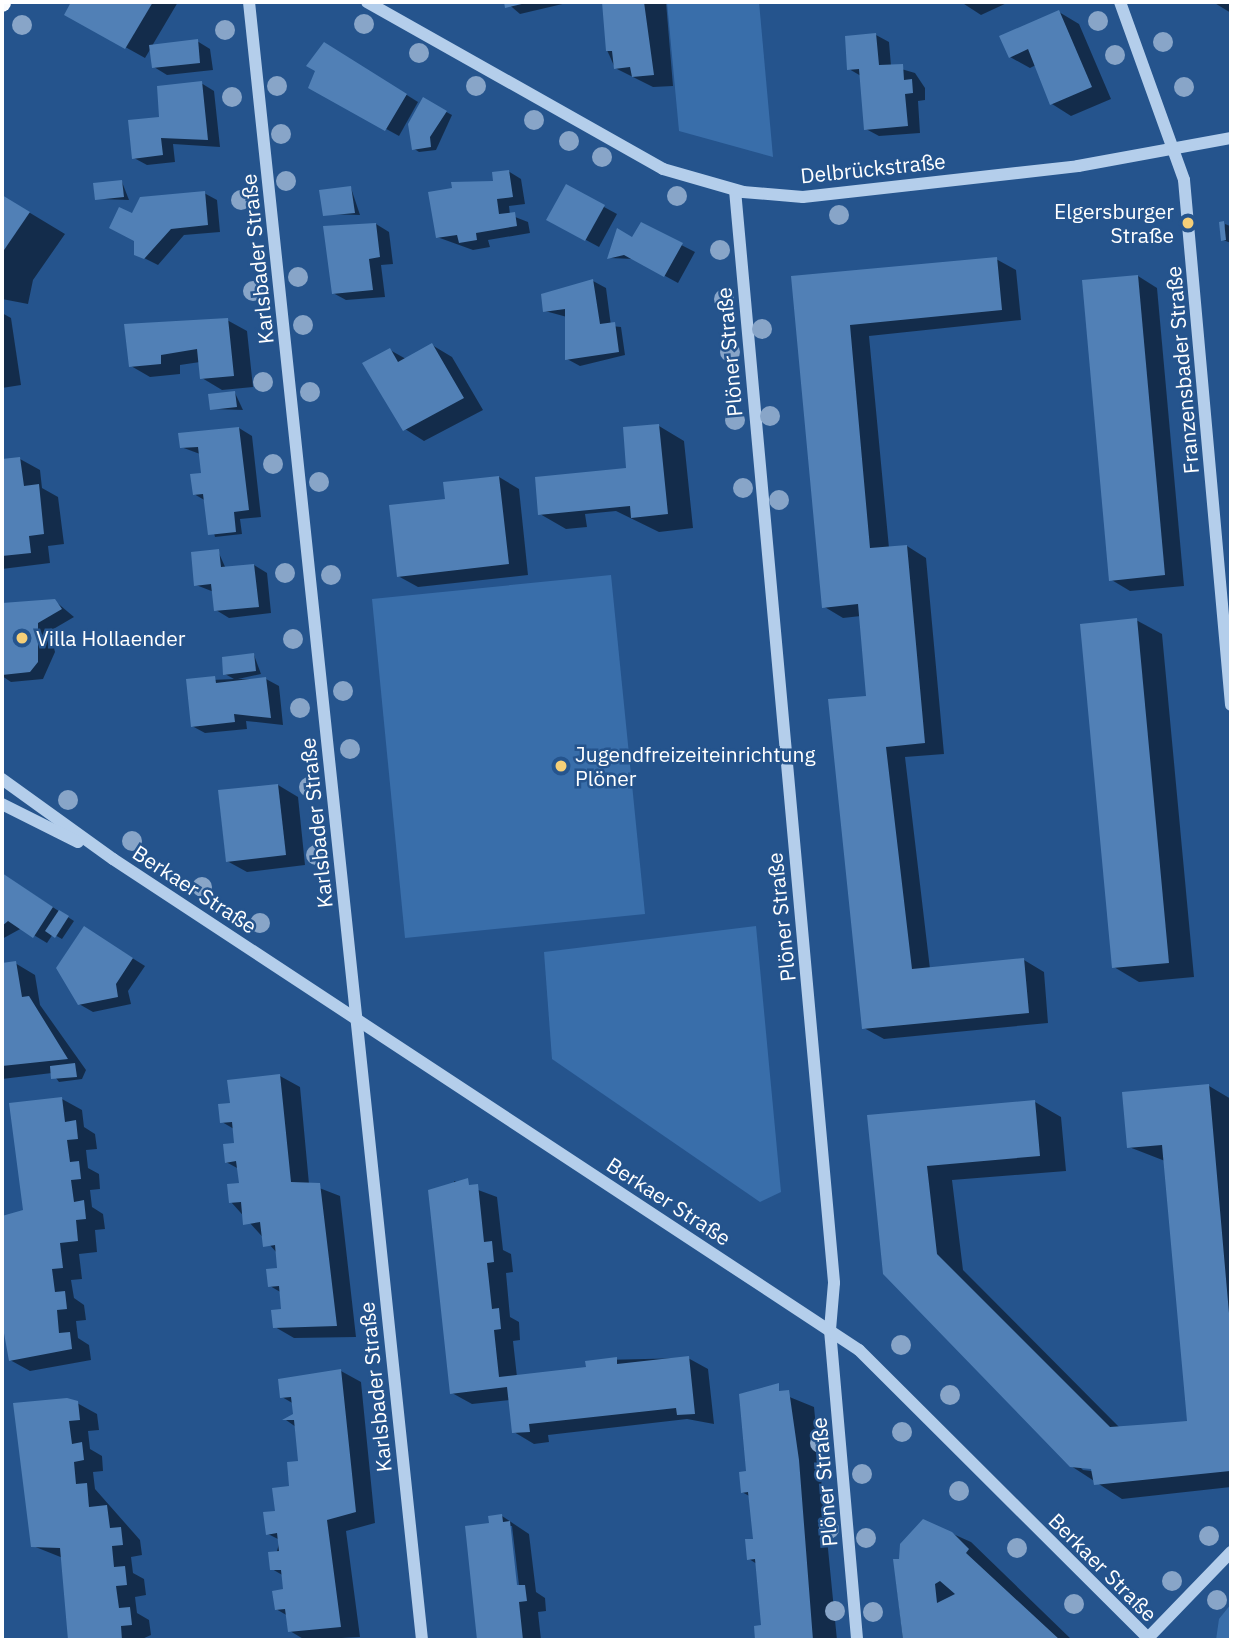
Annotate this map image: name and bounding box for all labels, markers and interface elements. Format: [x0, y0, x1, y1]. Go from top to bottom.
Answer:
street label: Delbrückstraße [799, 148, 947, 188]
street label: Karlsbader Straße [236, 173, 278, 345]
place label: Elgersburger Straße [1054, 198, 1174, 248]
marker: Elgersburger Straße [1180, 215, 1196, 231]
street label: Franzensbader Straße [1160, 265, 1204, 475]
street label: Plöner Straße [711, 286, 747, 418]
place label: Villa Hollaender [36, 625, 186, 651]
marker: Villa Hollaender [14, 630, 30, 646]
street label: Karlsbader Straße [295, 737, 337, 909]
place label: Jugendfreizeiteinrichtung Plöner [575, 741, 815, 791]
marker: Jugendfreizeiteinrichtung Plöner [553, 758, 569, 774]
street label: Berkaer Straße [128, 840, 262, 938]
street label: Plöner Straße [762, 851, 800, 983]
street label: Berkaer Straße [602, 1152, 736, 1250]
street label: Karlsbader Straße [354, 1301, 396, 1473]
street label: Plöner Straße [806, 1416, 842, 1548]
street label: Berkaer Straße [1044, 1508, 1162, 1626]

